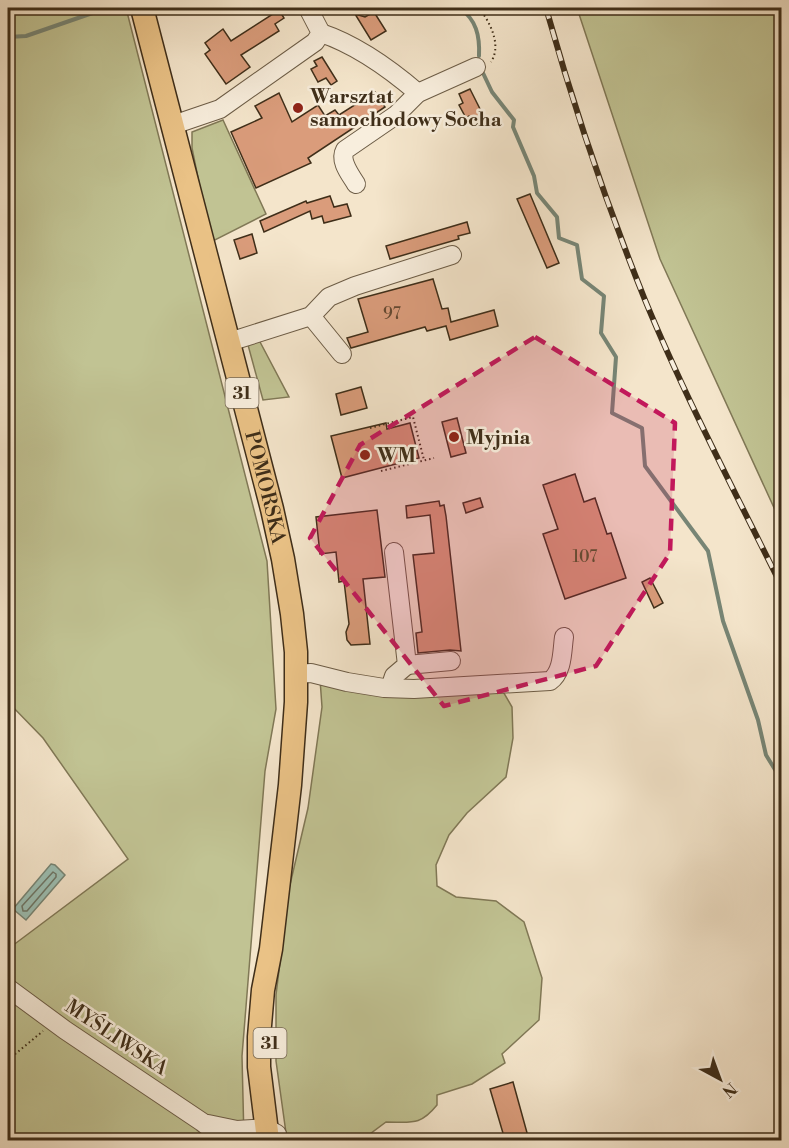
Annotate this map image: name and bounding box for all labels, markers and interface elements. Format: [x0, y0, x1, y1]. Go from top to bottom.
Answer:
place label: Warsztat samochodowy Socha [309, 85, 502, 133]
marker: Warsztat samochodowy Socha [291, 101, 305, 115]
house number: 97 [383, 304, 401, 324]
road number: 31 [226, 378, 258, 408]
place label: Myjnia [466, 426, 531, 451]
street label: POMORSKA [238, 428, 291, 548]
marker: Myjnia [447, 430, 461, 444]
place label: WM [376, 444, 416, 469]
marker: WM [358, 448, 372, 462]
house number: 107 [573, 547, 597, 567]
street label: MYŚLIWSKA [60, 994, 174, 1083]
road number: 31 [254, 1028, 286, 1058]
north arrow [690, 1049, 750, 1109]
text: N [718, 1078, 741, 1101]

